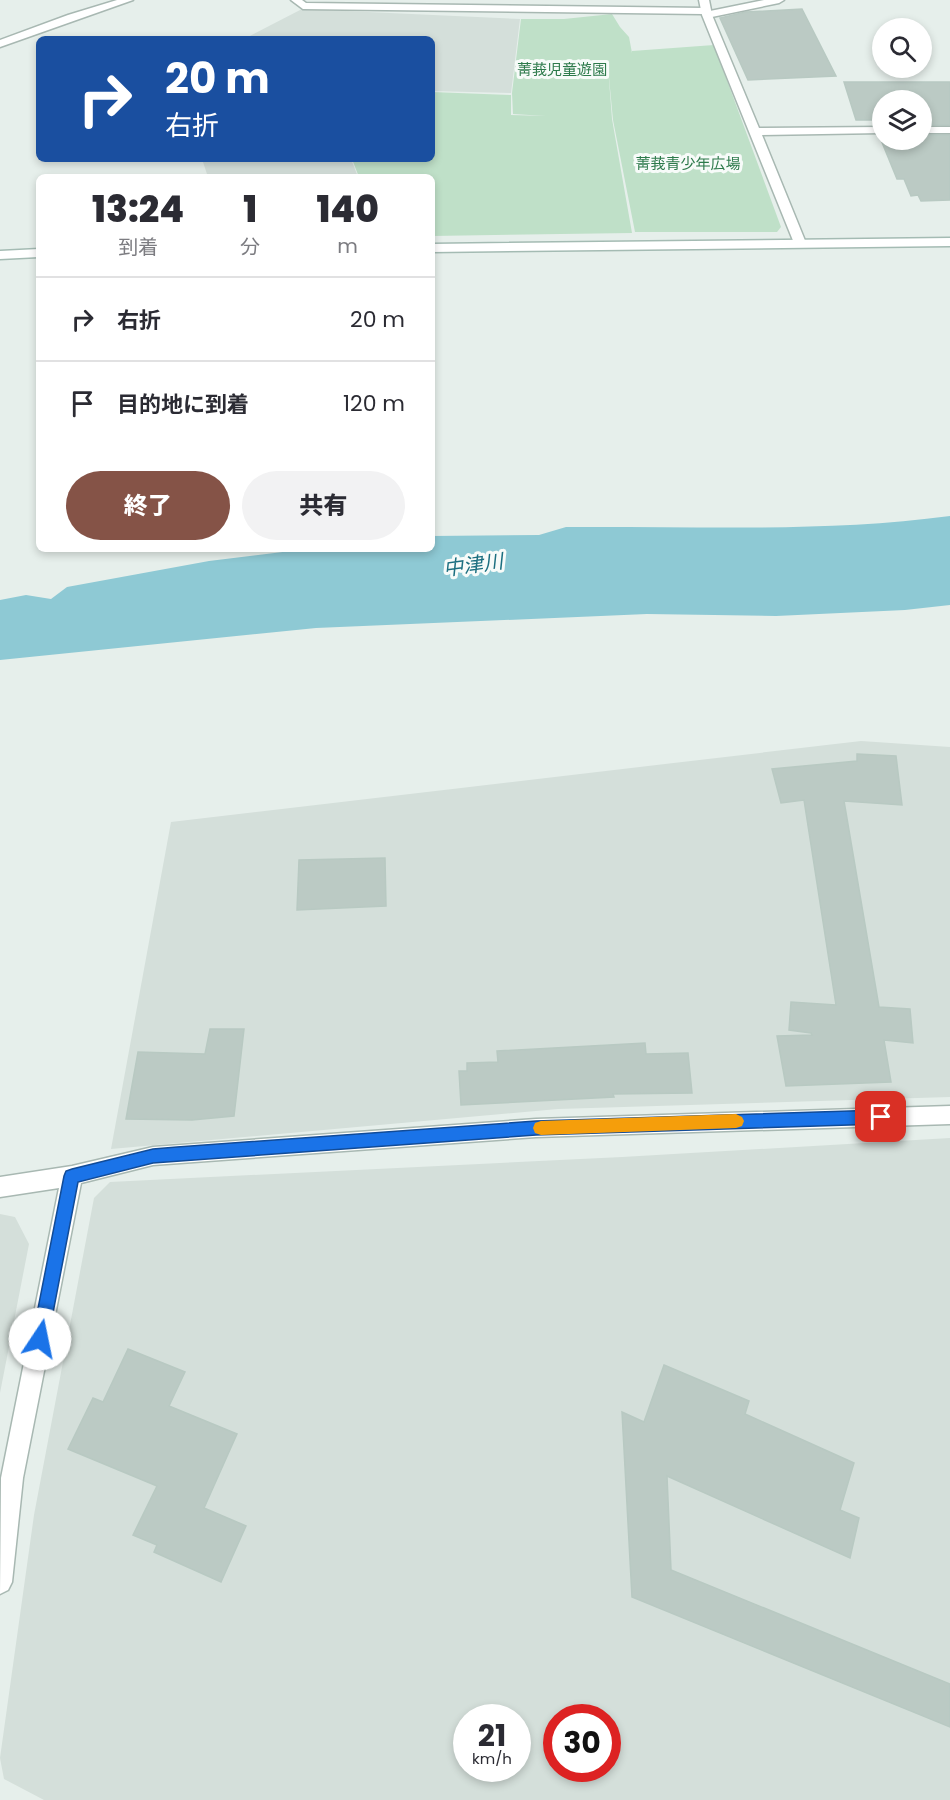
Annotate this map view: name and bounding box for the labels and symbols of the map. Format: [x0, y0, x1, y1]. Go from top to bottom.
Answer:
park label: 菁莪児童遊園 [517, 59, 607, 80]
park label: 菁莪青少年広場 [635, 153, 741, 174]
water label: 中津川 [441, 547, 507, 583]
pin [855, 1091, 906, 1142]
position arrow [8, 1307, 72, 1371]
speed limit sign: 30 [543, 1704, 621, 1782]

